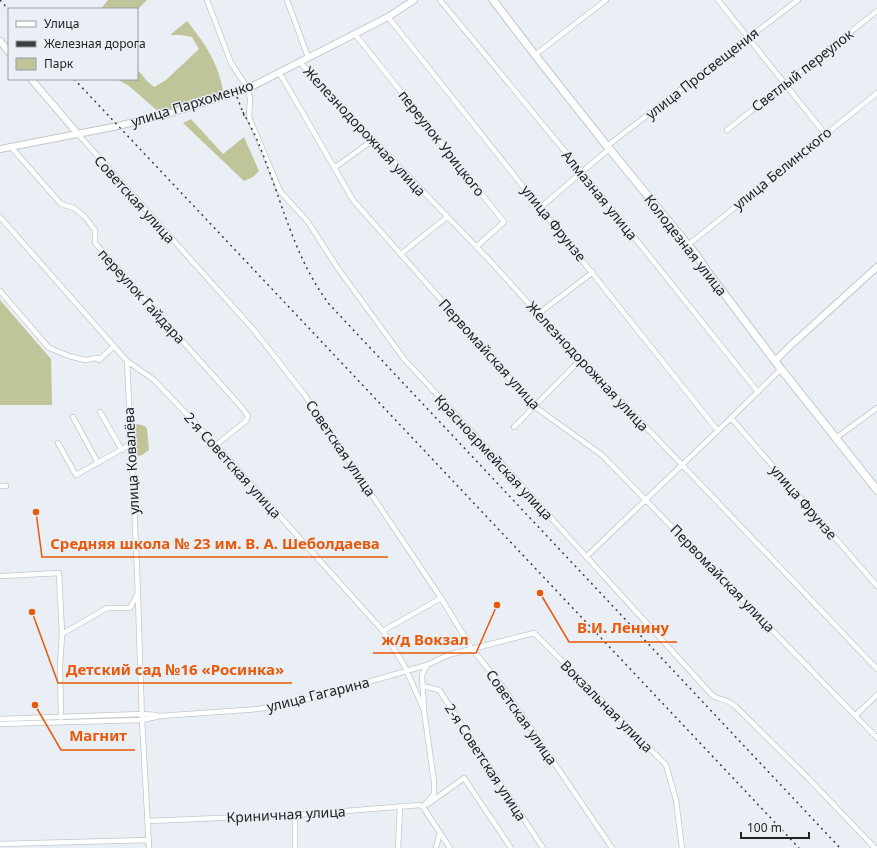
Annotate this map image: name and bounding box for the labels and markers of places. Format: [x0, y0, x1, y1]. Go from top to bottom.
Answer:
callout: Средняя школа № 23 им. В. А. Шеболдаева [42, 530, 388, 557]
callout: В.И. Ленину [569, 615, 677, 642]
callout: ж/д Вокзал [373, 626, 476, 653]
callout: Детский сад №16 «Росинка» [58, 656, 292, 683]
callout: Магнит [61, 723, 135, 750]

